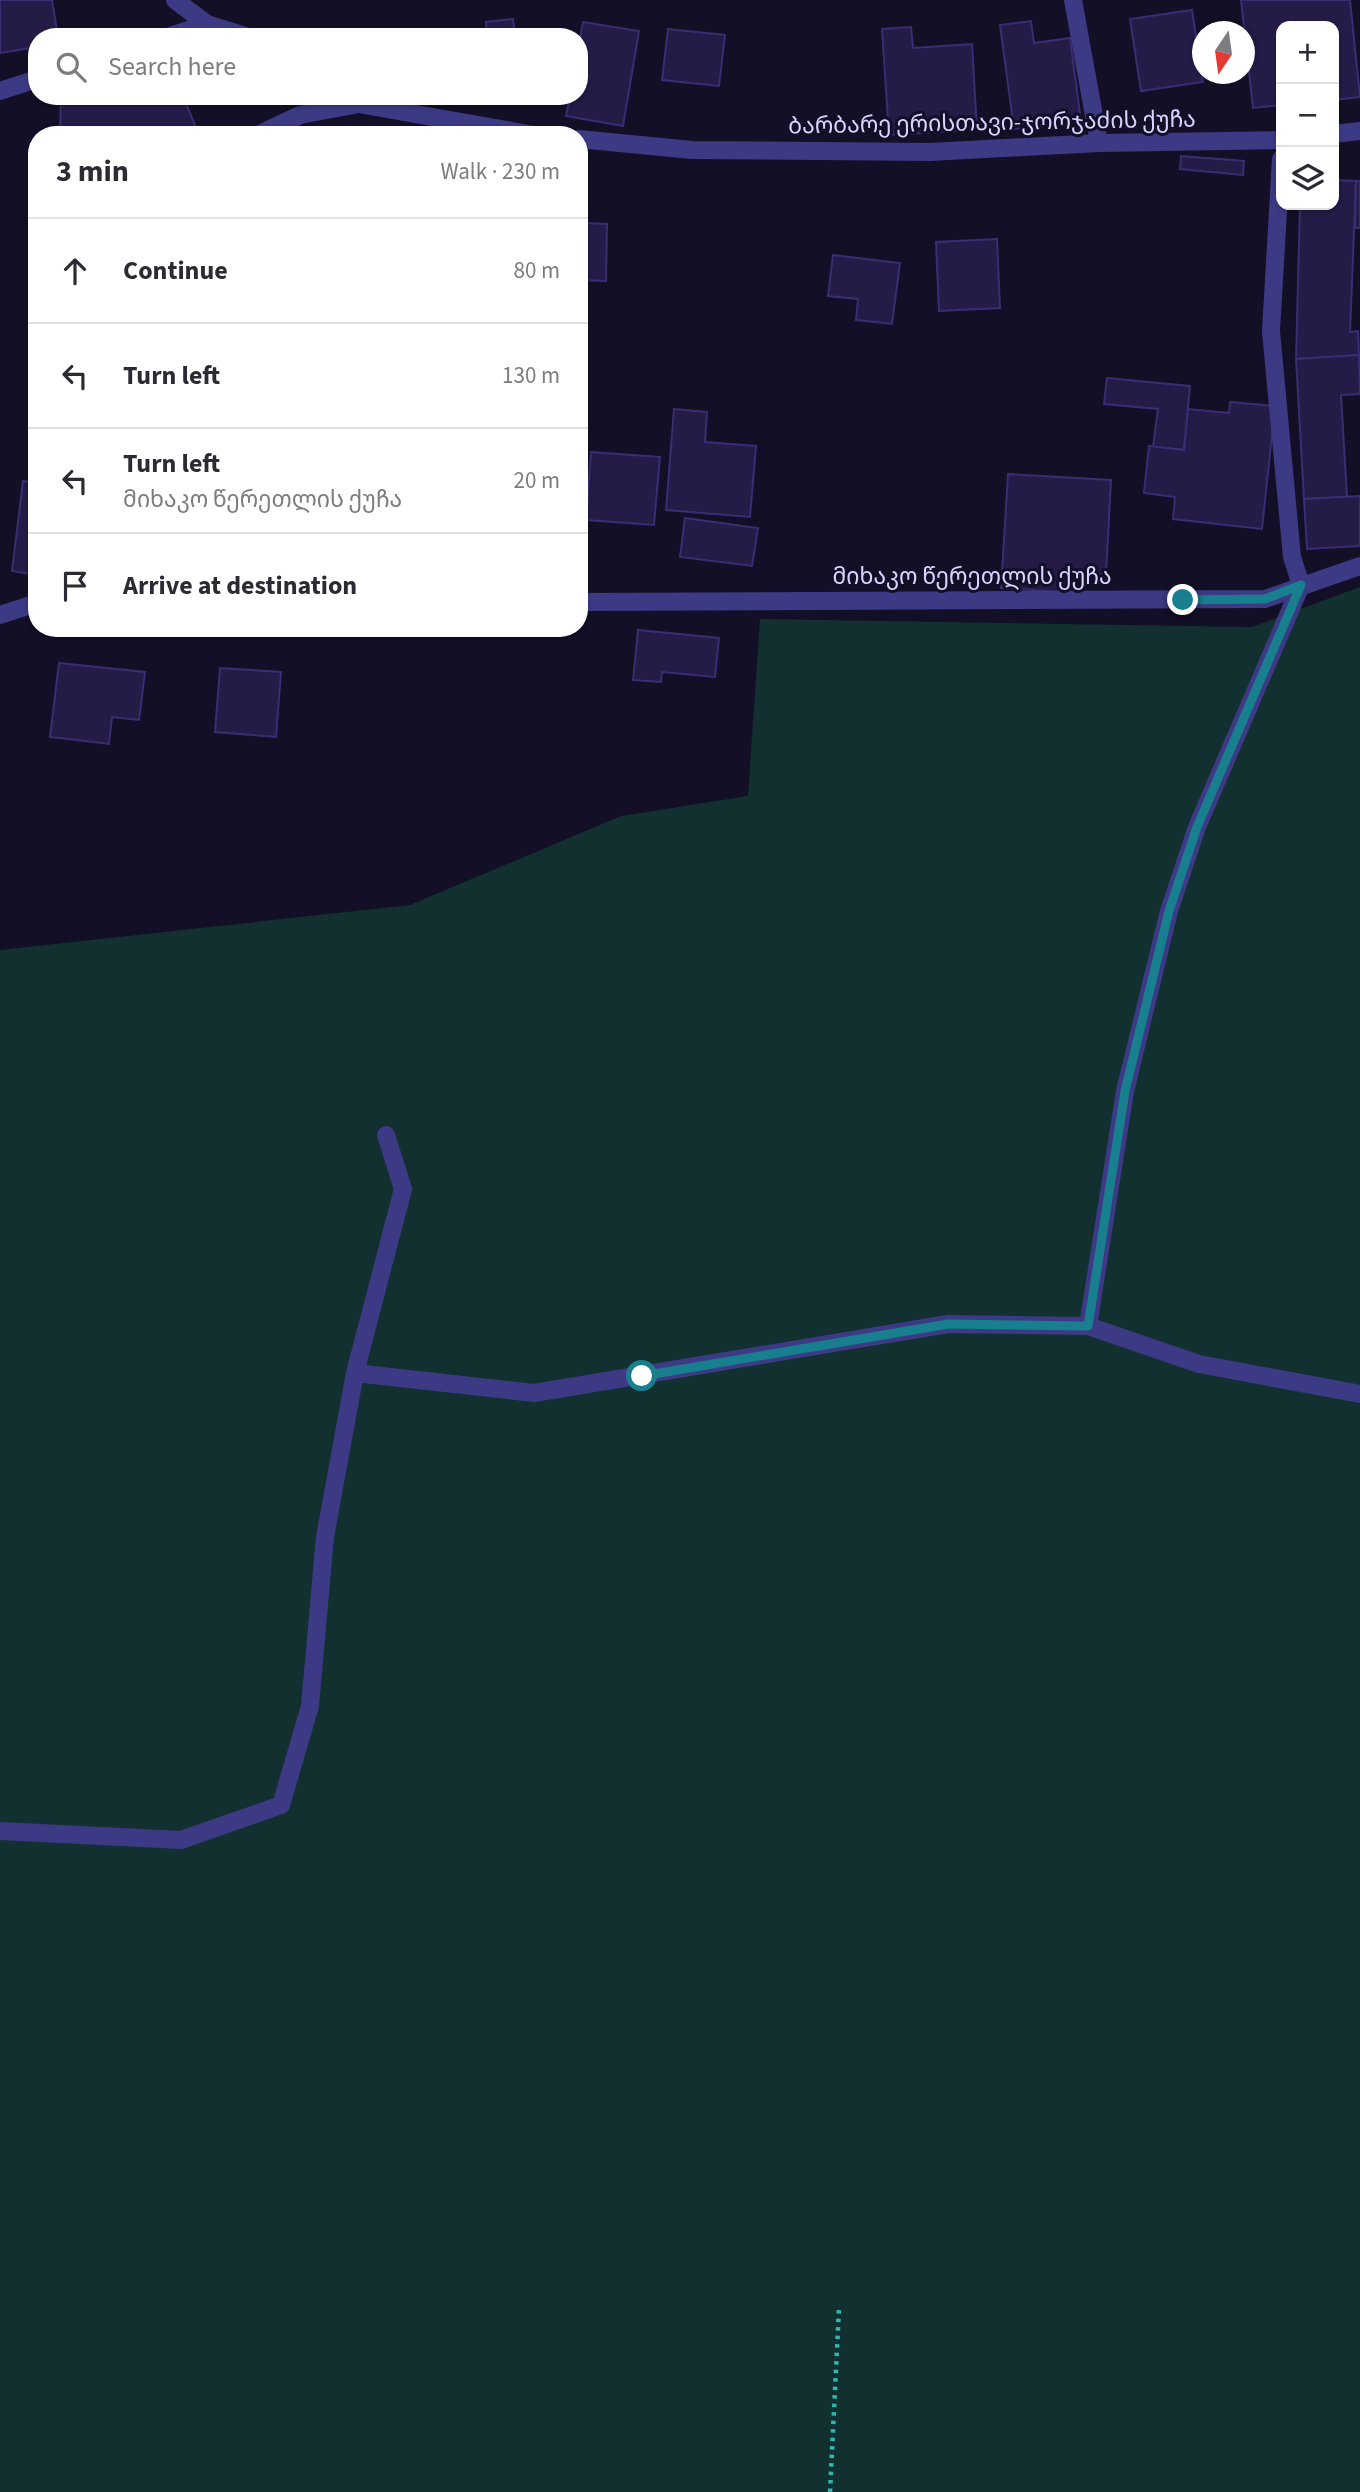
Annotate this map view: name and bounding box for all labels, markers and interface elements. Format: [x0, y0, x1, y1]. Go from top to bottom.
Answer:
north arrow [1192, 21, 1255, 84]
map controls [1276, 21, 1339, 210]
button: + [1276, 21, 1339, 84]
search box [28, 28, 588, 105]
icon: search [52, 48, 90, 86]
text: Search here [108, 48, 236, 85]
button: − [1276, 84, 1339, 147]
street label: ბარბარე ერისთავი-ჯორჯაძის ქუჩა [788, 102, 1196, 143]
button: layers [1276, 147, 1339, 210]
text: 3 min [56, 150, 129, 193]
text: Walk · 230 m [441, 155, 560, 188]
icon: ahead [56, 252, 94, 290]
text: Continue [123, 252, 228, 289]
text: 80 m [513, 254, 560, 287]
icon: left [56, 357, 94, 395]
text: Turn left [123, 357, 220, 394]
text: 130 m [502, 359, 560, 392]
text: Turn left [123, 445, 220, 482]
icon: left [56, 462, 94, 500]
text: 20 m [513, 464, 560, 497]
text: მიხაკო წერეთლის ქუჩა [123, 483, 402, 516]
street label: მიხაკო წერეთლის ქუჩა [832, 560, 1112, 593]
icon: arrive [56, 567, 94, 605]
text: Arrive at destination [123, 567, 357, 604]
route end [1167, 584, 1198, 615]
route start [626, 1360, 657, 1391]

